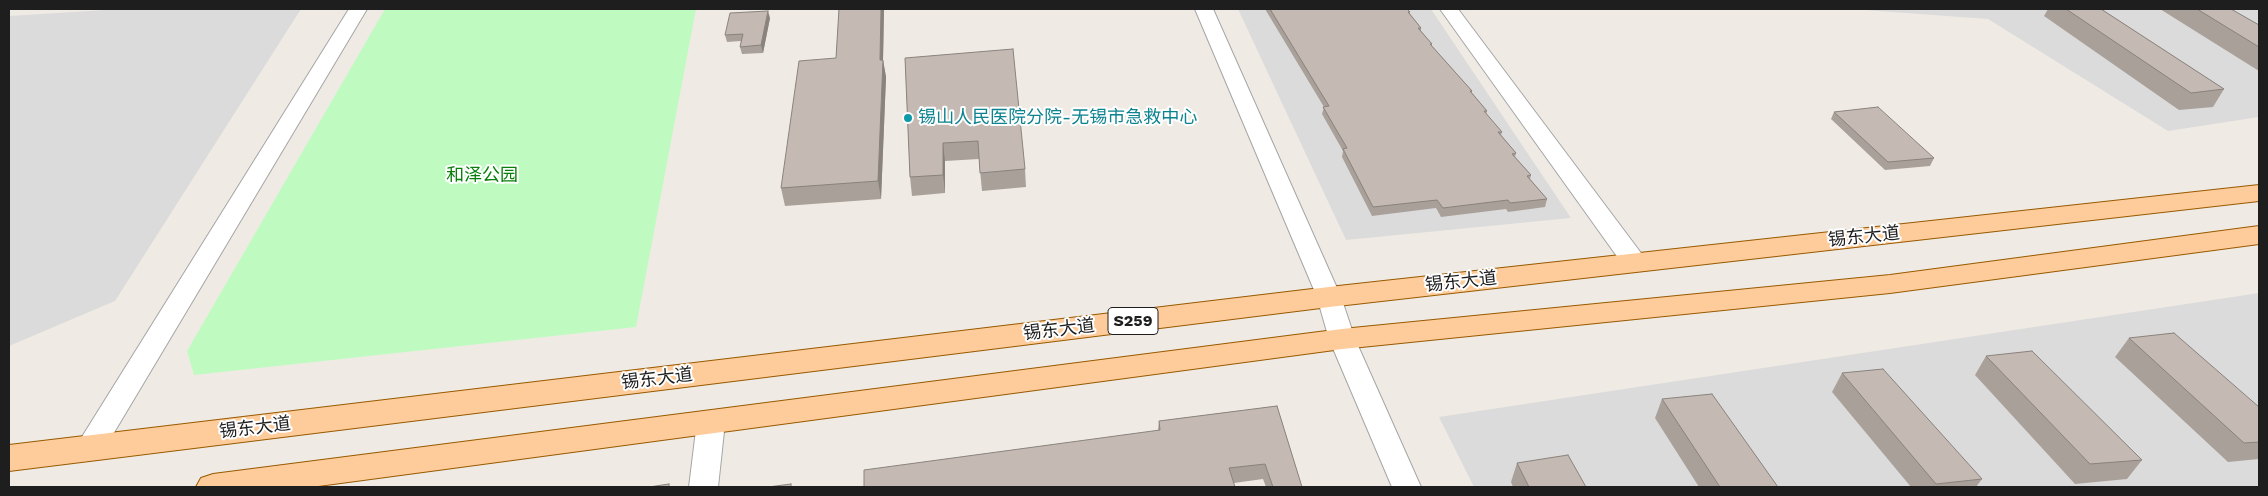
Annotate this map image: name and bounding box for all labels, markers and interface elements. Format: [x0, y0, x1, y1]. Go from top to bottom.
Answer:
place label: 锡山人民医院分院-无锡市急救中心 [918, 107, 1197, 129]
marker: 锡山人民医院分院-无锡市急救中心 [902, 112, 914, 124]
park label: 和泽公园 [446, 165, 518, 187]
street label: 锡东大道 [1827, 222, 1901, 252]
street label: 锡东大道 [1424, 267, 1498, 297]
road number: S259 [1108, 308, 1158, 334]
street label: 锡东大道 [1022, 315, 1096, 345]
street label: 锡东大道 [620, 364, 694, 394]
street label: 锡东大道 [218, 413, 292, 443]

